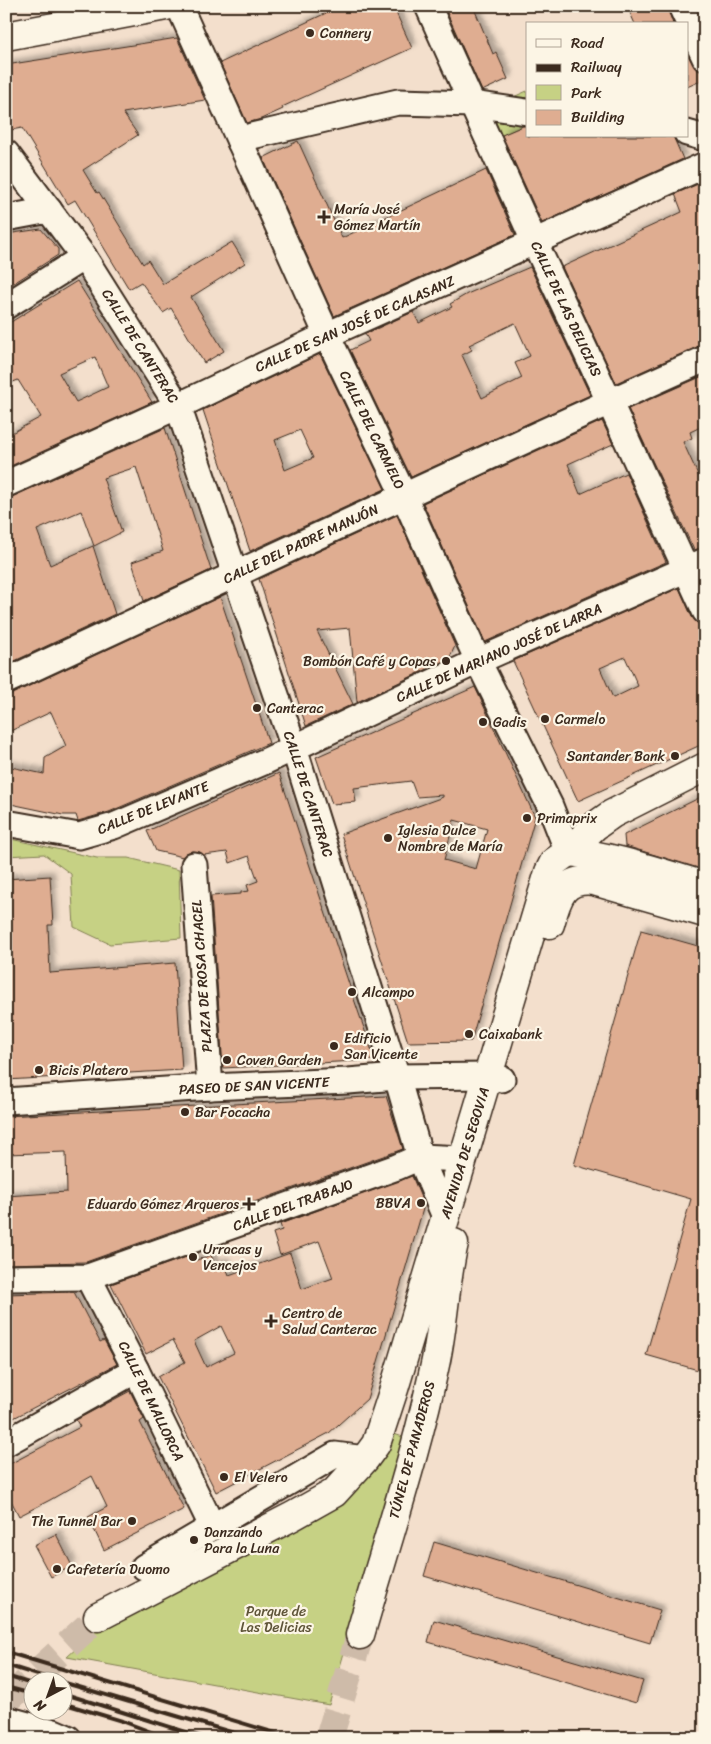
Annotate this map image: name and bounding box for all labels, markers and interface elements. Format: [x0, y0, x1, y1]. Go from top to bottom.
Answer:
place label: Connery [320, 21, 372, 46]
legend [526, 22, 688, 138]
marker: Connery [304, 27, 316, 39]
text: Road [571, 30, 604, 56]
text: Railway [571, 54, 622, 80]
text: Park [571, 80, 602, 106]
text: Building [571, 104, 625, 130]
place label: María José Gómez Martín [334, 197, 421, 238]
marker: María José Gómez Martín [318, 211, 330, 223]
street label: CALLE DE LAS DELICIAS [523, 237, 609, 381]
street label: CALLE DE SAN JOSÉ DE CALASANZ [251, 268, 459, 380]
street label: CALLE DE CANTERAC [95, 284, 186, 409]
street label: CALLE DEL CARMELO [332, 366, 412, 494]
street label: CALLE DEL PADRE MANJÓN [219, 497, 383, 591]
street label: CALLE DE MARIANO JOSÉ DE LARRA [392, 596, 606, 710]
place label: Bombón Café y Copas [303, 649, 437, 674]
marker: Bombón Café y Copas [440, 655, 452, 667]
place label: Canterac [267, 696, 323, 721]
marker: Canterac [251, 702, 263, 714]
place label: Carmelo [555, 707, 605, 732]
place label: Gadis [493, 710, 527, 735]
marker: Carmelo [539, 713, 551, 725]
marker: Gadis [477, 716, 489, 728]
street label: CALLE DE CANTERAC [276, 728, 340, 861]
place label: Santander Bank [566, 744, 666, 769]
marker: Santander Bank [669, 750, 681, 762]
street label: CALLE DE LEVANTE [93, 774, 214, 842]
place label: Primaprix [537, 806, 598, 831]
marker: Primaprix [521, 812, 533, 824]
place label: Iglesia Dulce Nombre de María [397, 818, 503, 859]
marker: Iglesia Dulce Nombre de María [382, 832, 394, 844]
street label: PLAZA DE ROSA CHACEL [184, 898, 220, 1053]
place label: Alcampo [361, 980, 414, 1005]
marker: Alcampo [346, 986, 358, 998]
place label: Caixabank [479, 1022, 543, 1047]
place label: Edificio San Vicente [344, 1026, 418, 1067]
marker: Caixabank [463, 1028, 475, 1040]
marker: Edificio San Vicente [328, 1040, 340, 1052]
place label: Coven Garden [237, 1048, 322, 1073]
marker: Coven Garden [221, 1054, 233, 1066]
place label: Bicis Platero [49, 1058, 128, 1083]
marker: Bicis Platero [33, 1064, 45, 1076]
street label: PASEO DE SAN VICENTE [178, 1070, 331, 1102]
street label: AVENIDA DE SEGOVIA [433, 1084, 497, 1223]
place label: Bar Focacha [195, 1100, 270, 1125]
marker: Bar Focacha [179, 1106, 191, 1118]
street label: CALLE DEL TRABAJO [229, 1172, 357, 1238]
place label: BBVA [376, 1191, 411, 1216]
place label: Eduardo Gómez Arqueros [87, 1192, 239, 1217]
marker: BBVA [415, 1197, 427, 1209]
marker: Eduardo Gómez Arqueros [243, 1198, 255, 1210]
place label: Urracas y Vencejos [203, 1237, 263, 1278]
marker: Urracas y Vencejos [187, 1251, 199, 1263]
place label: Centro de Salud Canterac [282, 1301, 377, 1342]
marker: Centro de Salud Canterac [264, 1314, 278, 1328]
street label: CALLE DE MALLORCA [111, 1337, 191, 1465]
street label: TÚNEL DE PANADEROS [382, 1378, 443, 1522]
place label: El Velero [234, 1465, 288, 1490]
marker: El Velero [218, 1471, 230, 1483]
place label: The Tunnel Bar [31, 1509, 123, 1534]
marker: The Tunnel Bar [126, 1515, 138, 1527]
place label: Danzando Para la Luna [204, 1520, 280, 1561]
marker: Danzando Para la Luna [188, 1534, 200, 1546]
place label: Cafetería Duomo [67, 1557, 170, 1582]
marker: Cafetería Duomo [51, 1563, 63, 1575]
park label: Parque de Las Delicias [240, 1599, 312, 1640]
north arrow [22, 1672, 72, 1722]
text: N [28, 1693, 52, 1719]

